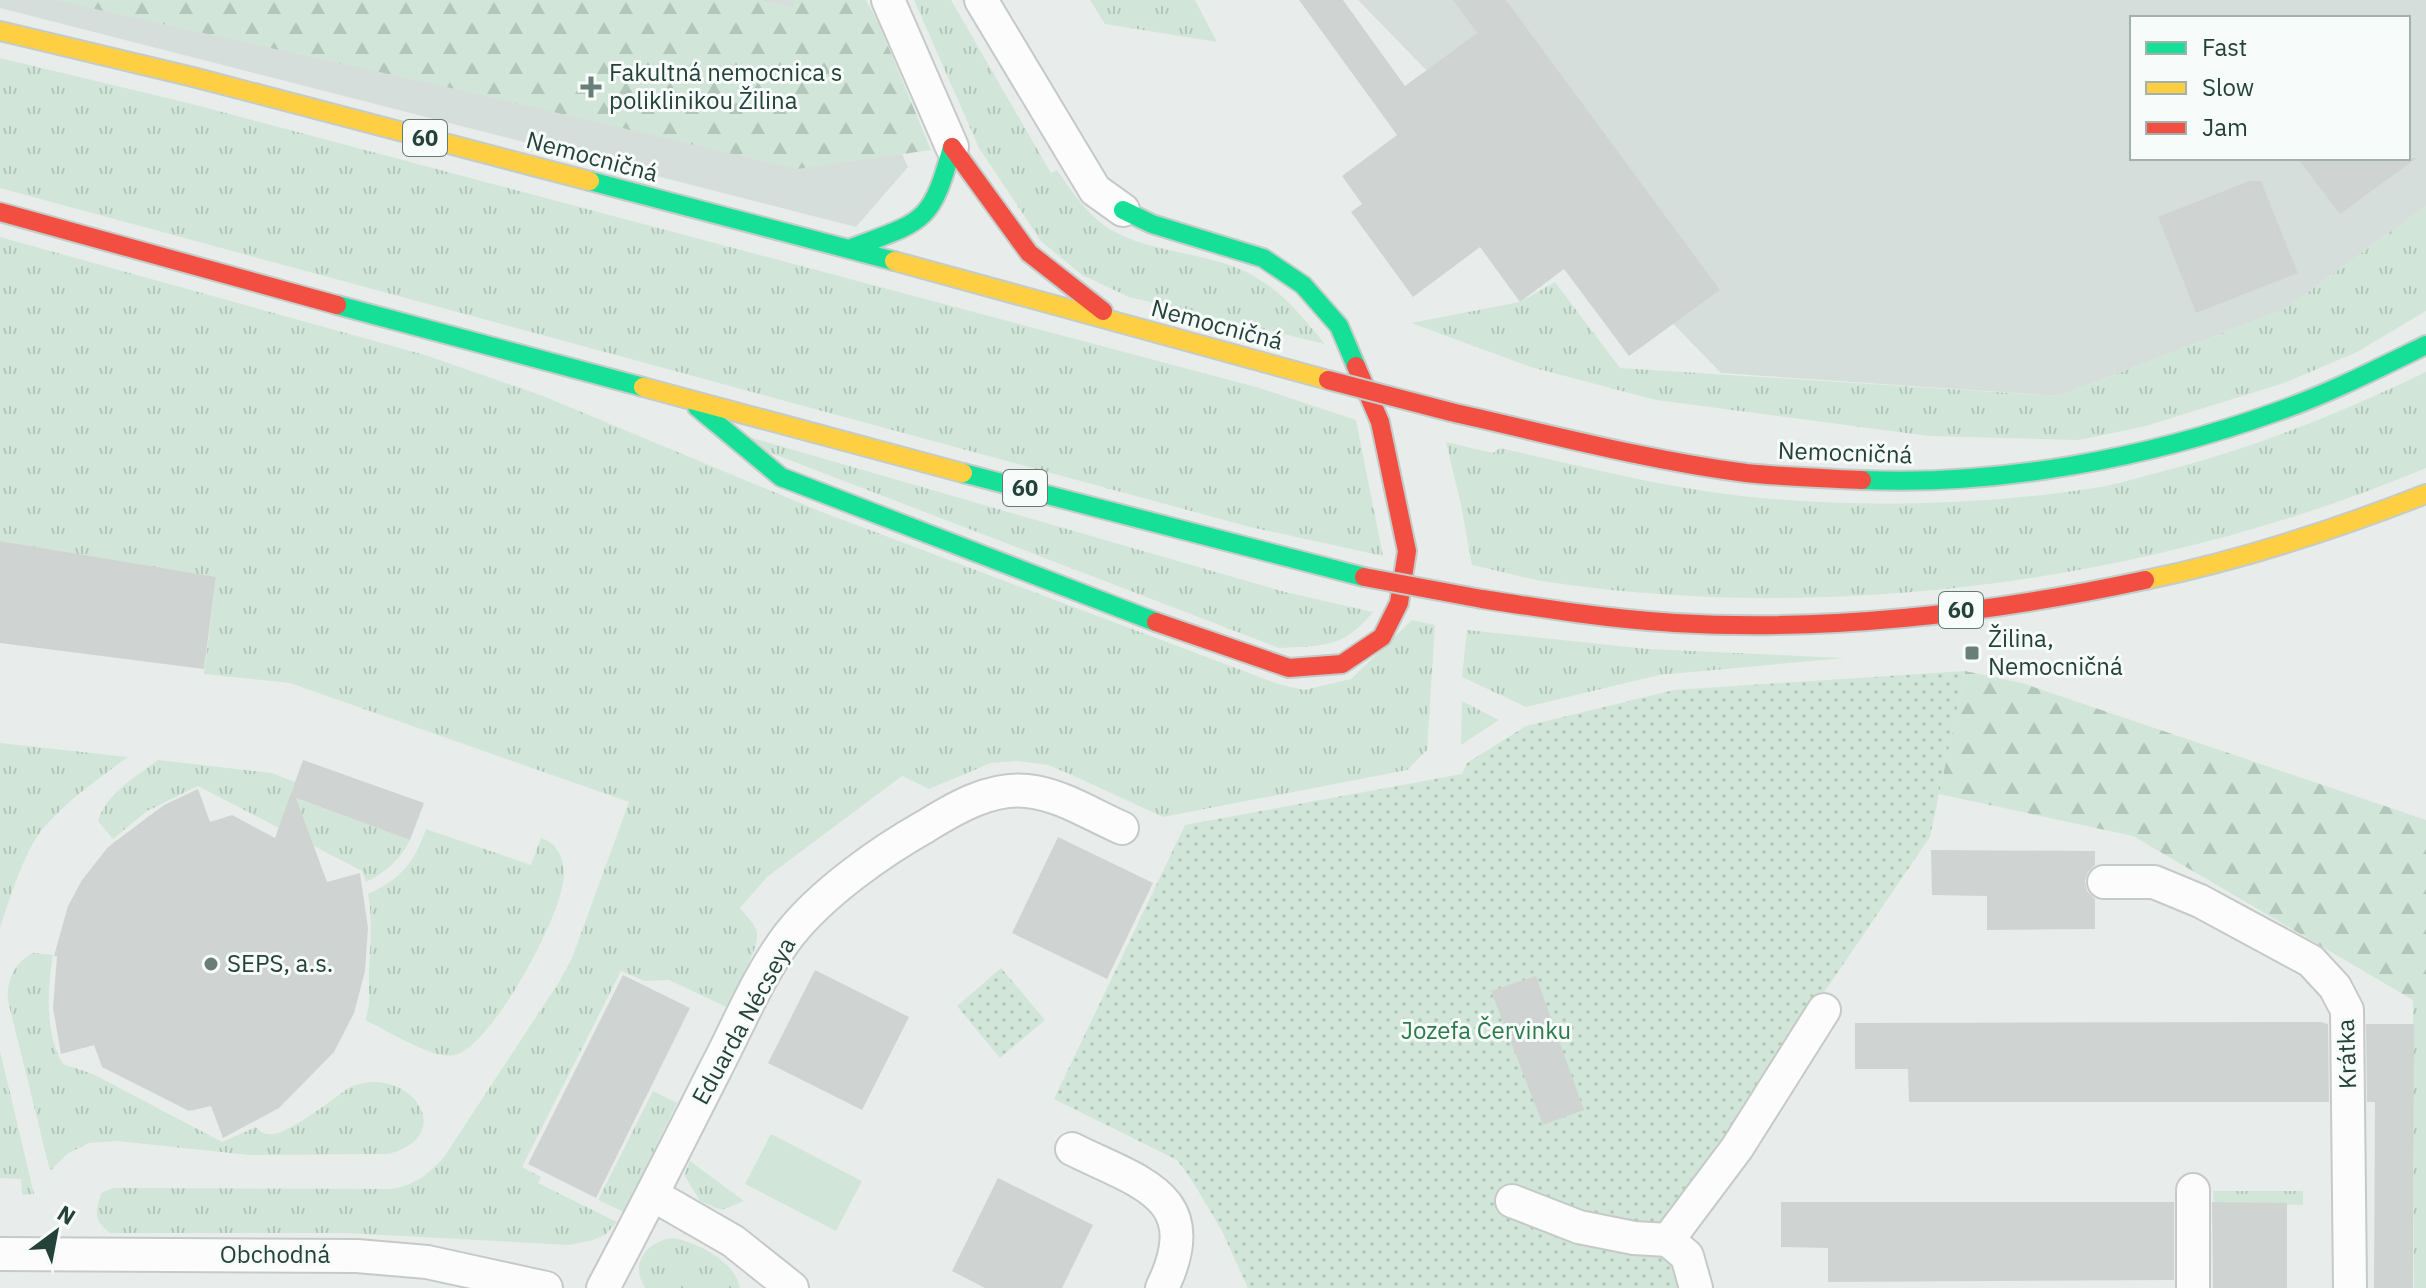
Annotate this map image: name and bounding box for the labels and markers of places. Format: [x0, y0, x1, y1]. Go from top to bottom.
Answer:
place label: Fakultná nemocnica s poliklinikou Žilina [609, 56, 842, 116]
marker: Fakultná nemocnica s poliklinikou Žilina [580, 76, 602, 98]
place label: Žilina, Nemocničná [1988, 622, 2123, 682]
marker: Žilina, Nemocničná [1963, 644, 1981, 662]
place label: SEPS, a.s. [227, 947, 333, 979]
marker: SEPS, a.s. [202, 955, 220, 973]

